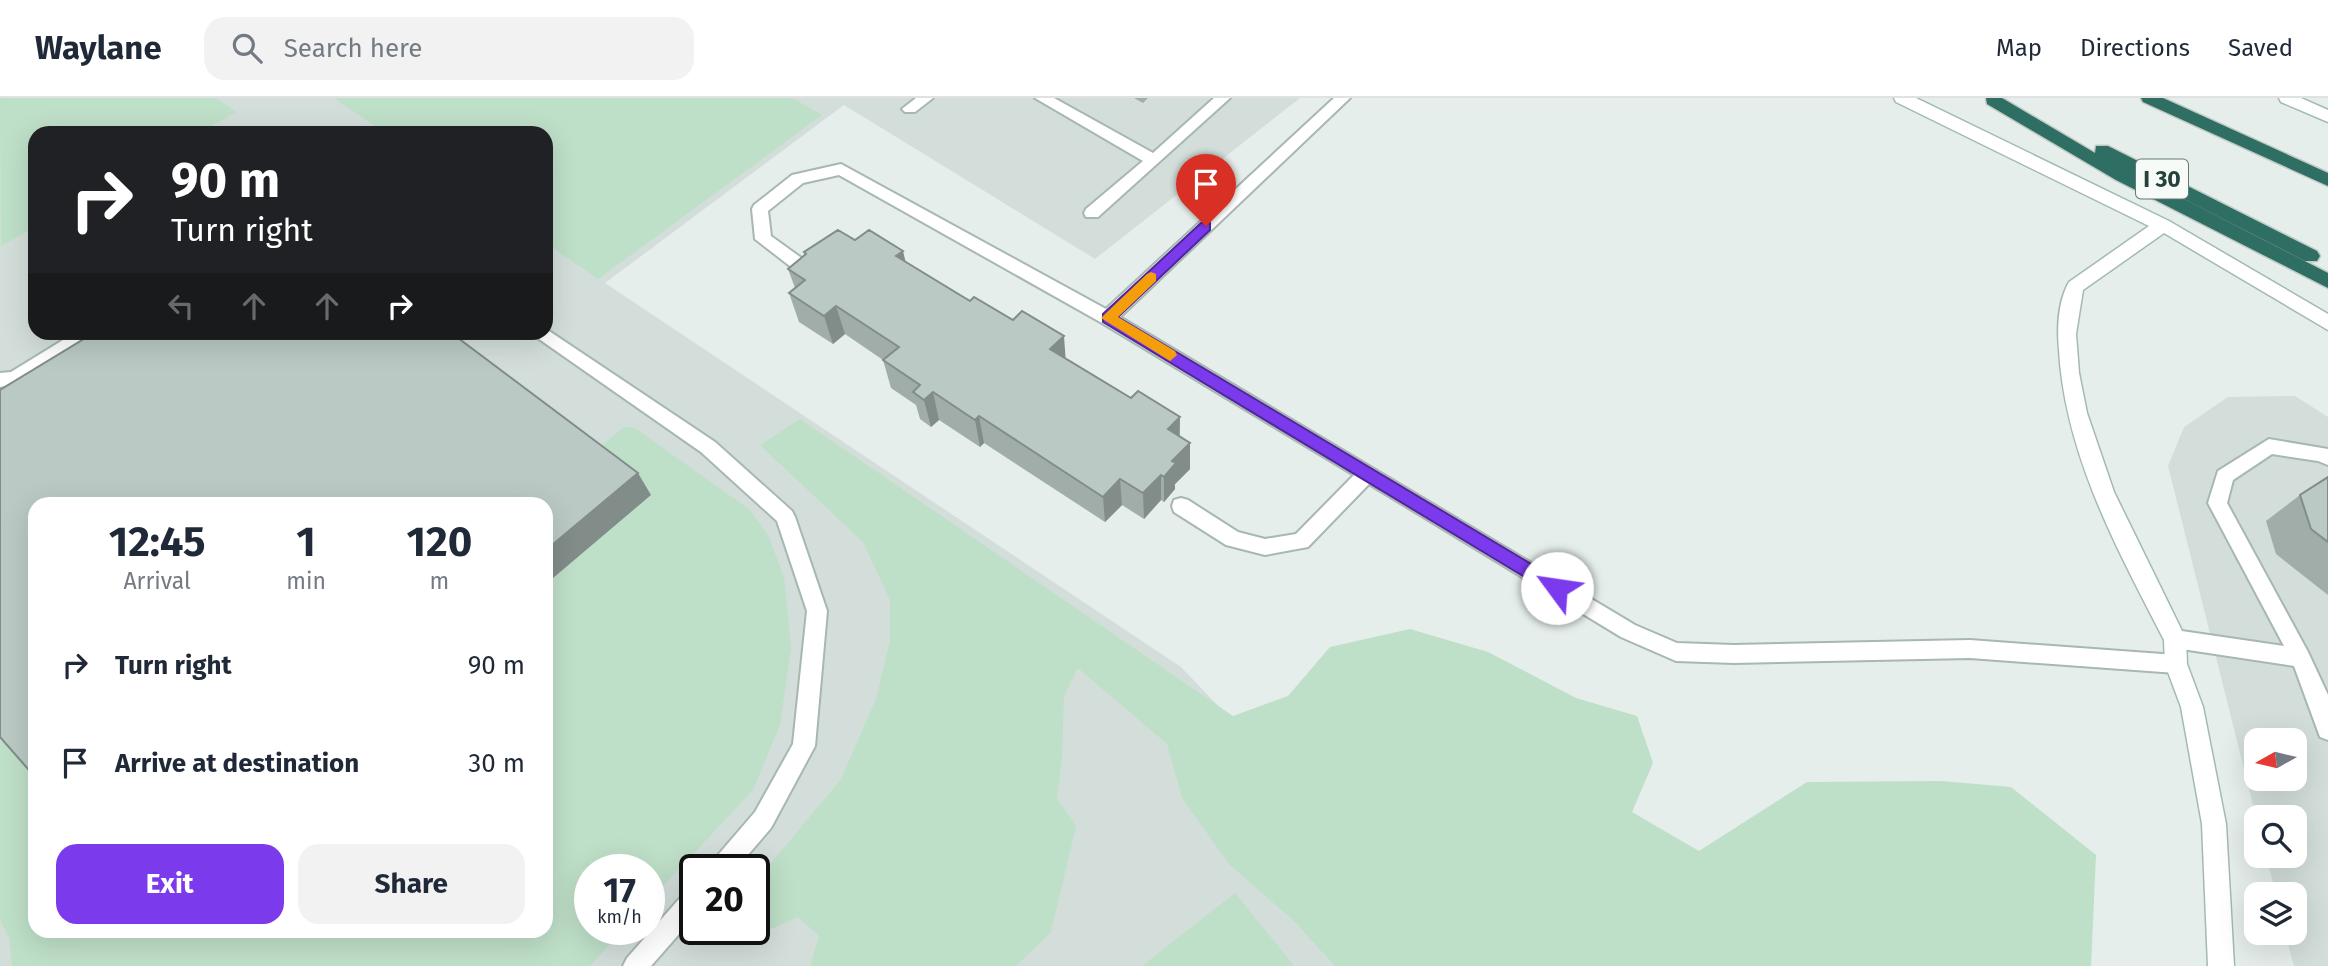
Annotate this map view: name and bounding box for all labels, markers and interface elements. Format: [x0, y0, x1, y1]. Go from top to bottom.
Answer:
search box [204, 17, 694, 80]
text: Waylane [35, 28, 162, 68]
icon: search [228, 29, 266, 67]
text: Search here [284, 33, 423, 64]
text: Map [1996, 34, 2042, 62]
text: Directions [2080, 34, 2190, 62]
text: Saved [2228, 34, 2293, 62]
text: 90 m [171, 151, 280, 210]
icon: right [56, 154, 147, 245]
pin [1176, 154, 1236, 226]
road number: I 30 [2136, 159, 2188, 198]
icon: arrive [1187, 165, 1225, 203]
text: Turn right [171, 211, 313, 249]
icon: left [162, 287, 200, 325]
icon: ahead [235, 287, 273, 325]
icon: ahead [308, 287, 346, 325]
icon: right [381, 287, 419, 325]
text: 12:45 [109, 517, 206, 567]
text: 1 [296, 517, 316, 567]
text: 120 [407, 517, 472, 567]
position arrow [1520, 551, 1594, 625]
text: Arrival [123, 567, 191, 595]
text: min [286, 567, 326, 595]
text: m [430, 567, 449, 595]
icon: right [56, 646, 94, 684]
text: Turn right [115, 650, 232, 681]
text: 90 m [468, 650, 525, 681]
north arrow [2244, 728, 2306, 791]
map controls [2244, 728, 2307, 945]
icon: arrive [56, 744, 94, 782]
text: Arrive at destination [115, 748, 359, 779]
text: 30 m [468, 748, 525, 779]
button: search [2244, 805, 2307, 868]
button: Exit [56, 844, 284, 924]
button: Share [298, 844, 525, 924]
speed limit sign: 20 [679, 854, 770, 945]
text: 17 [603, 869, 636, 911]
button: layers [2244, 882, 2307, 945]
text: km/h [597, 906, 642, 928]

